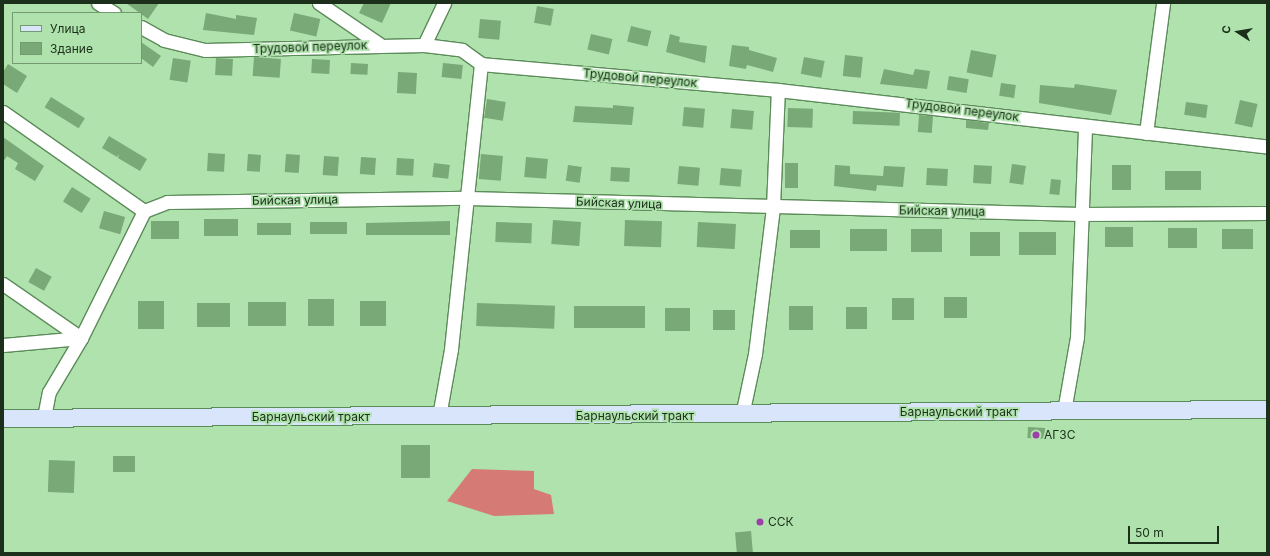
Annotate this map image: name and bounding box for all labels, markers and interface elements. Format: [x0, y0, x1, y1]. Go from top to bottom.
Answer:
legend [12, 12, 142, 64]
north arrow [1218, 12, 1258, 52]
text: Улица [50, 21, 85, 36]
text: С [1219, 24, 1234, 35]
street label: Трудовой переулок [253, 38, 367, 56]
text: Здание [50, 41, 93, 56]
street label: Трудовой переулок [582, 66, 698, 90]
street label: Трудовой переулок [904, 96, 1020, 124]
street label: Бийская улица [252, 192, 338, 208]
street label: Бийская улица [576, 194, 662, 212]
street label: Бийская улица [899, 203, 985, 219]
street label: Барнаульский тракт [900, 405, 1018, 419]
street label: Барнаульский тракт [576, 409, 694, 423]
street label: Барнаульский тракт [252, 410, 370, 424]
place label: АГЗС [1044, 428, 1075, 442]
marker: АГЗС [1031, 430, 1041, 440]
place label: ССК [768, 515, 794, 529]
marker: ССК [755, 517, 765, 527]
scale bar [1130, 518, 1221, 544]
text: 50 m [1135, 525, 1164, 540]

